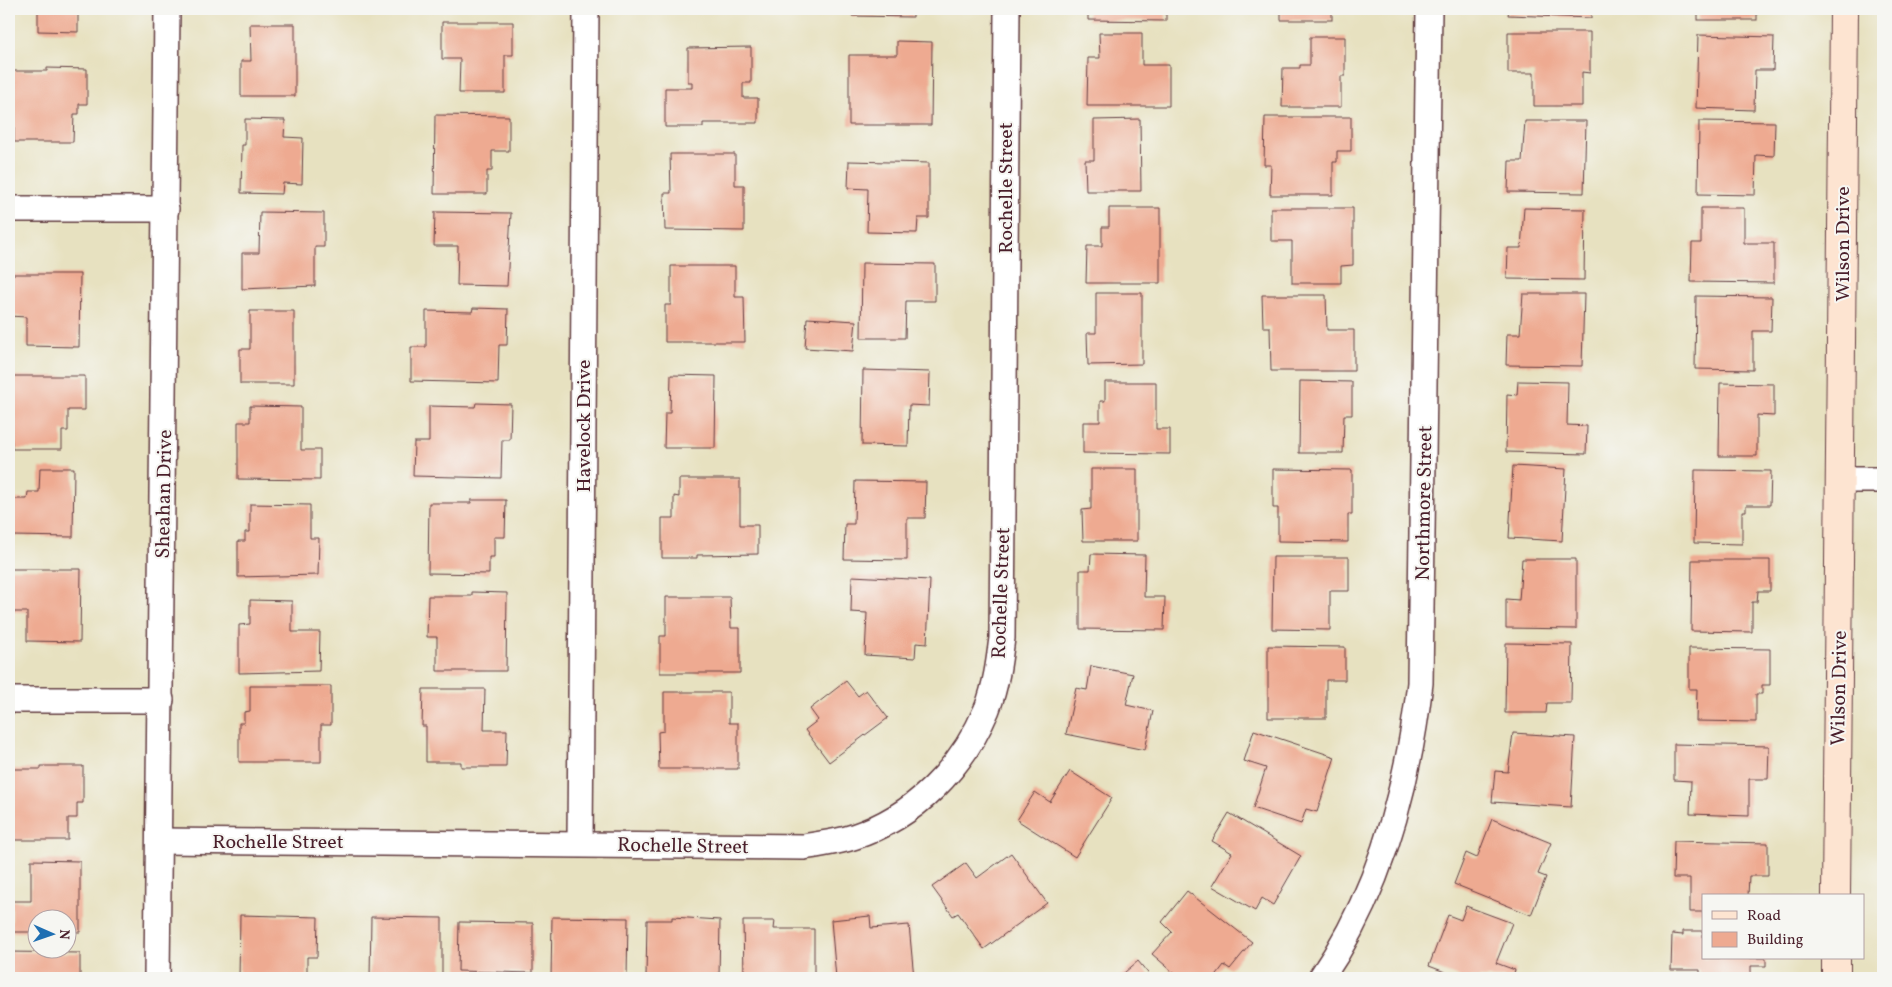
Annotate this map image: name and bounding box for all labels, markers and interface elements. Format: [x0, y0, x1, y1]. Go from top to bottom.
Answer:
street label: Rochelle Street [993, 122, 1021, 254]
street label: Wilson Drive [1830, 186, 1858, 302]
street label: Havelock Drive [571, 359, 599, 493]
street label: Northmore Street [1410, 425, 1440, 581]
street label: Sheahan Drive [150, 429, 180, 559]
street label: Rochelle Street [986, 527, 1018, 659]
street label: Wilson Drive [1825, 630, 1855, 746]
street label: Rochelle Street [212, 829, 344, 857]
street label: Rochelle Street [617, 832, 749, 862]
legend [1702, 894, 1864, 960]
text: Road [1747, 906, 1781, 927]
north arrow [28, 910, 78, 960]
text: N [54, 929, 73, 940]
text: Building [1747, 930, 1804, 951]

